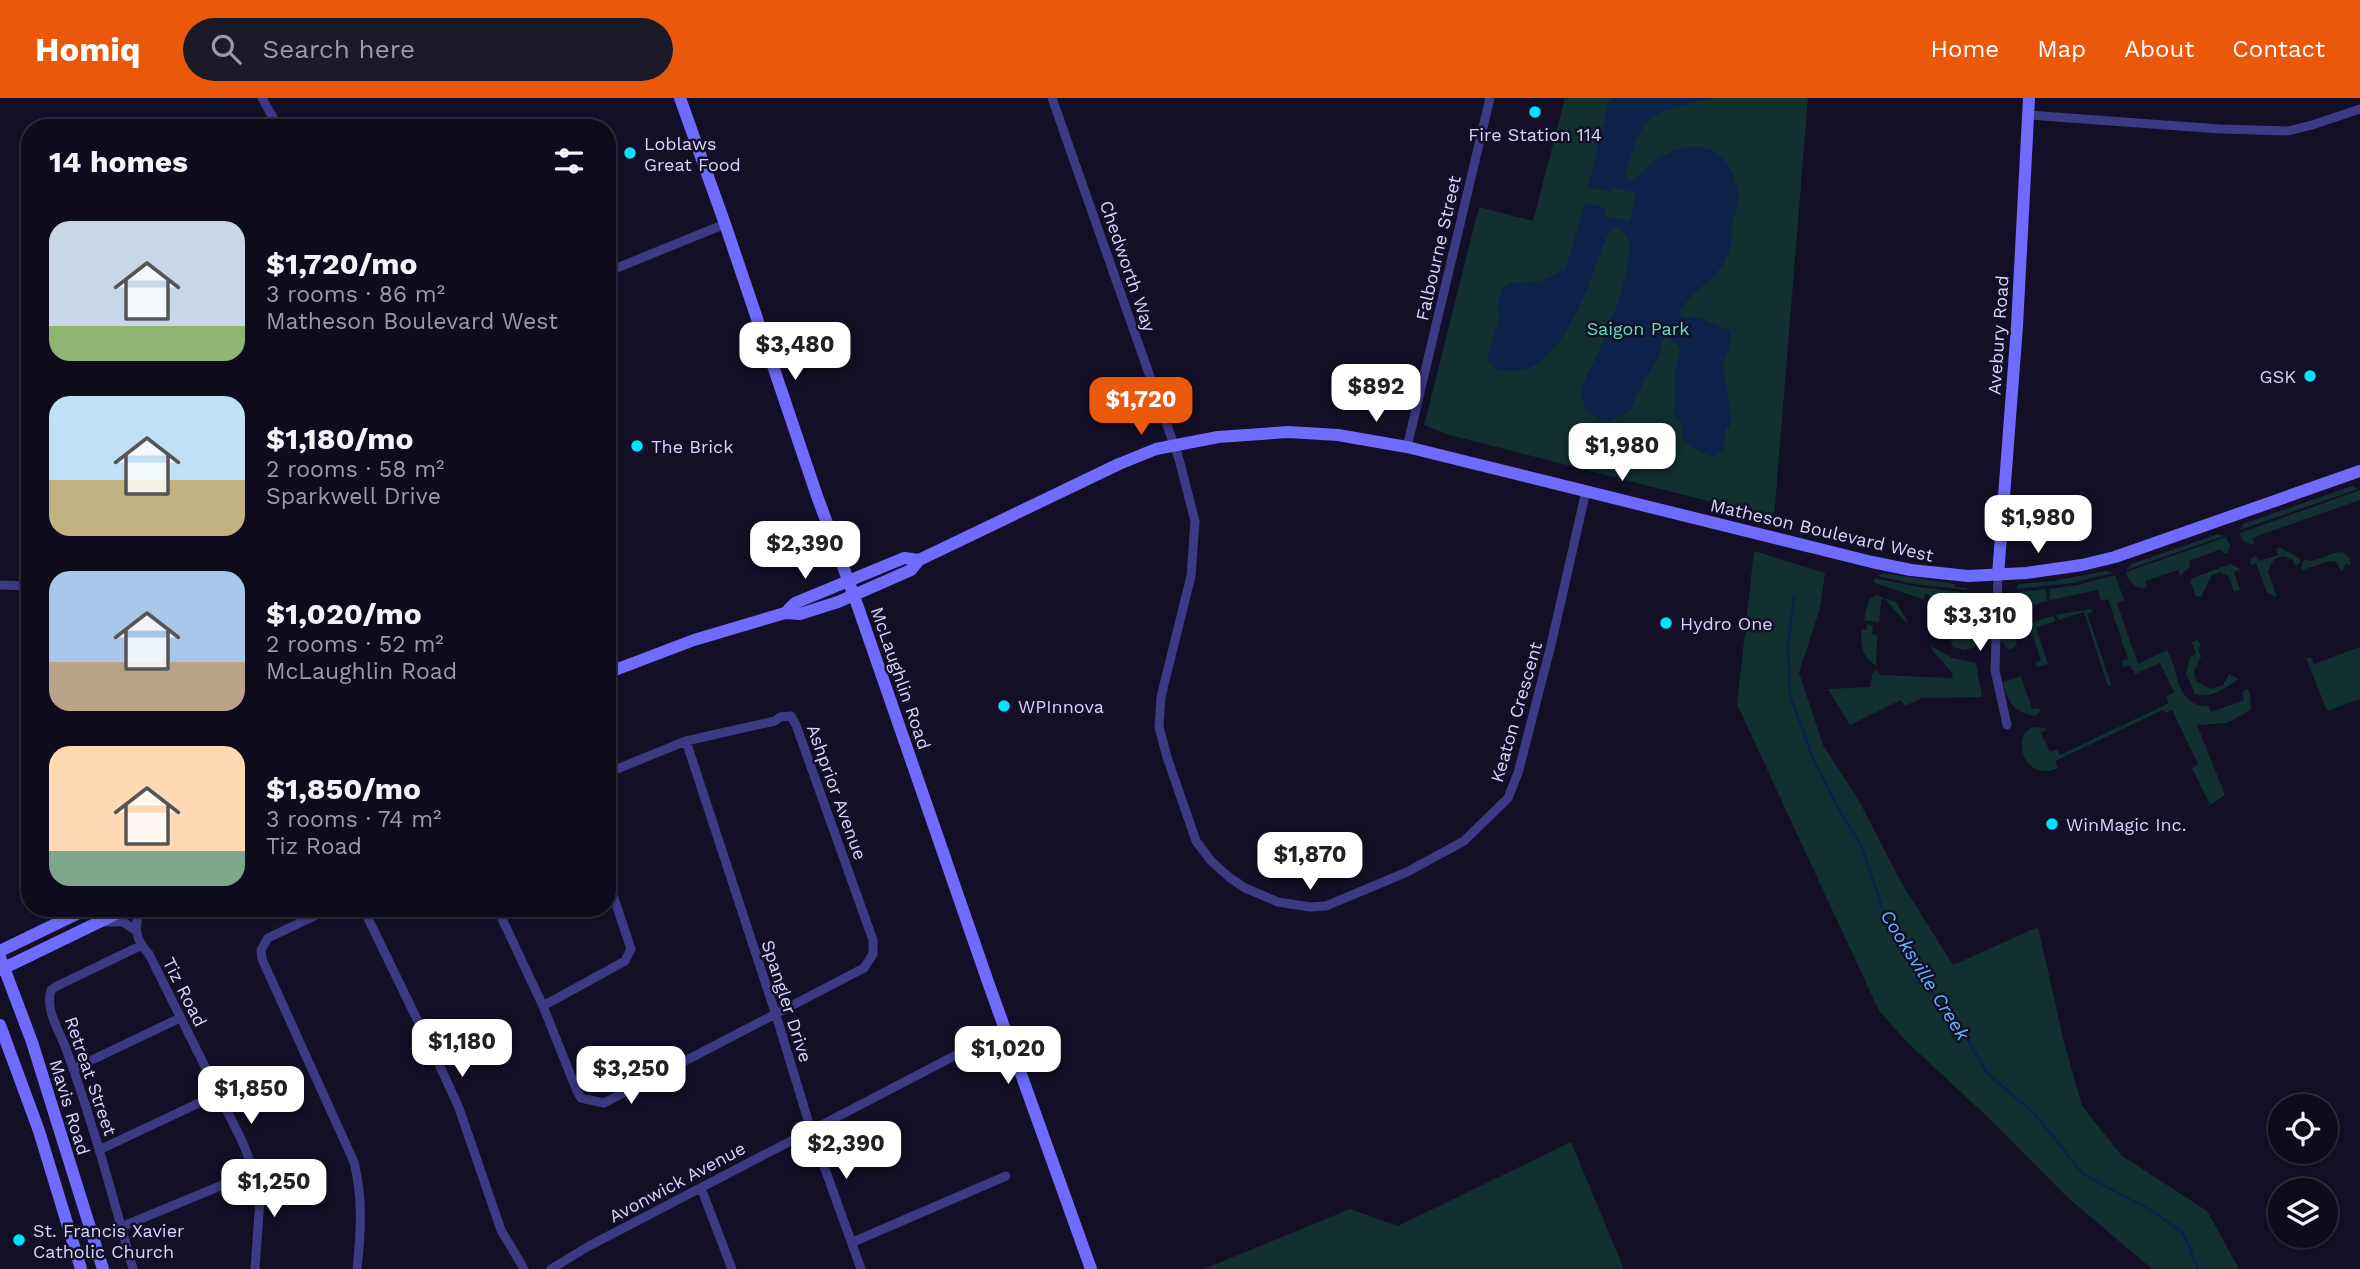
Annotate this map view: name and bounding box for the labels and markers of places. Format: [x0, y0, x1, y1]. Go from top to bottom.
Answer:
marker: Fire Station 114 [1527, 104, 1543, 120]
place label: Fire Station 114 [1468, 124, 1602, 145]
place label: Loblaws Great Food [644, 133, 741, 175]
marker: Loblaws Great Food [622, 145, 638, 161]
pin: $3,480 [738, 322, 852, 382]
pin: $892 [1335, 364, 1417, 424]
place label: GSK [2260, 366, 2296, 387]
marker: GSK [2302, 368, 2318, 384]
pin: $1,720 [1084, 378, 1198, 437]
pin: $1,980 [1565, 424, 1679, 483]
place label: The Brick [651, 436, 733, 457]
marker: The Brick [629, 438, 645, 454]
pin: $1,980 [1981, 496, 2095, 555]
pin: $2,390 [748, 522, 862, 581]
pin: $3,310 [1923, 594, 2037, 653]
place label: Hydro One [1680, 613, 1773, 634]
marker: Hydro One [1658, 615, 1674, 631]
place label: WPInnova [1018, 696, 1104, 717]
marker: WPInnova [996, 698, 1012, 714]
place label: WinMagic Inc. [2066, 814, 2186, 835]
marker: WinMagic Inc. [2044, 816, 2060, 832]
pin: $1,870 [1253, 832, 1367, 892]
pin: $1,180 [405, 1020, 519, 1079]
pin: $1,020 [951, 1026, 1065, 1086]
pin: $3,250 [574, 1046, 688, 1106]
pin: $1,850 [194, 1066, 308, 1126]
pin: $2,390 [789, 1122, 903, 1181]
pin: $1,250 [217, 1160, 331, 1219]
place label: St. Francis Xavier Catholic Church [33, 1220, 184, 1262]
marker: St. Francis Xavier Catholic Church [11, 1232, 27, 1248]

